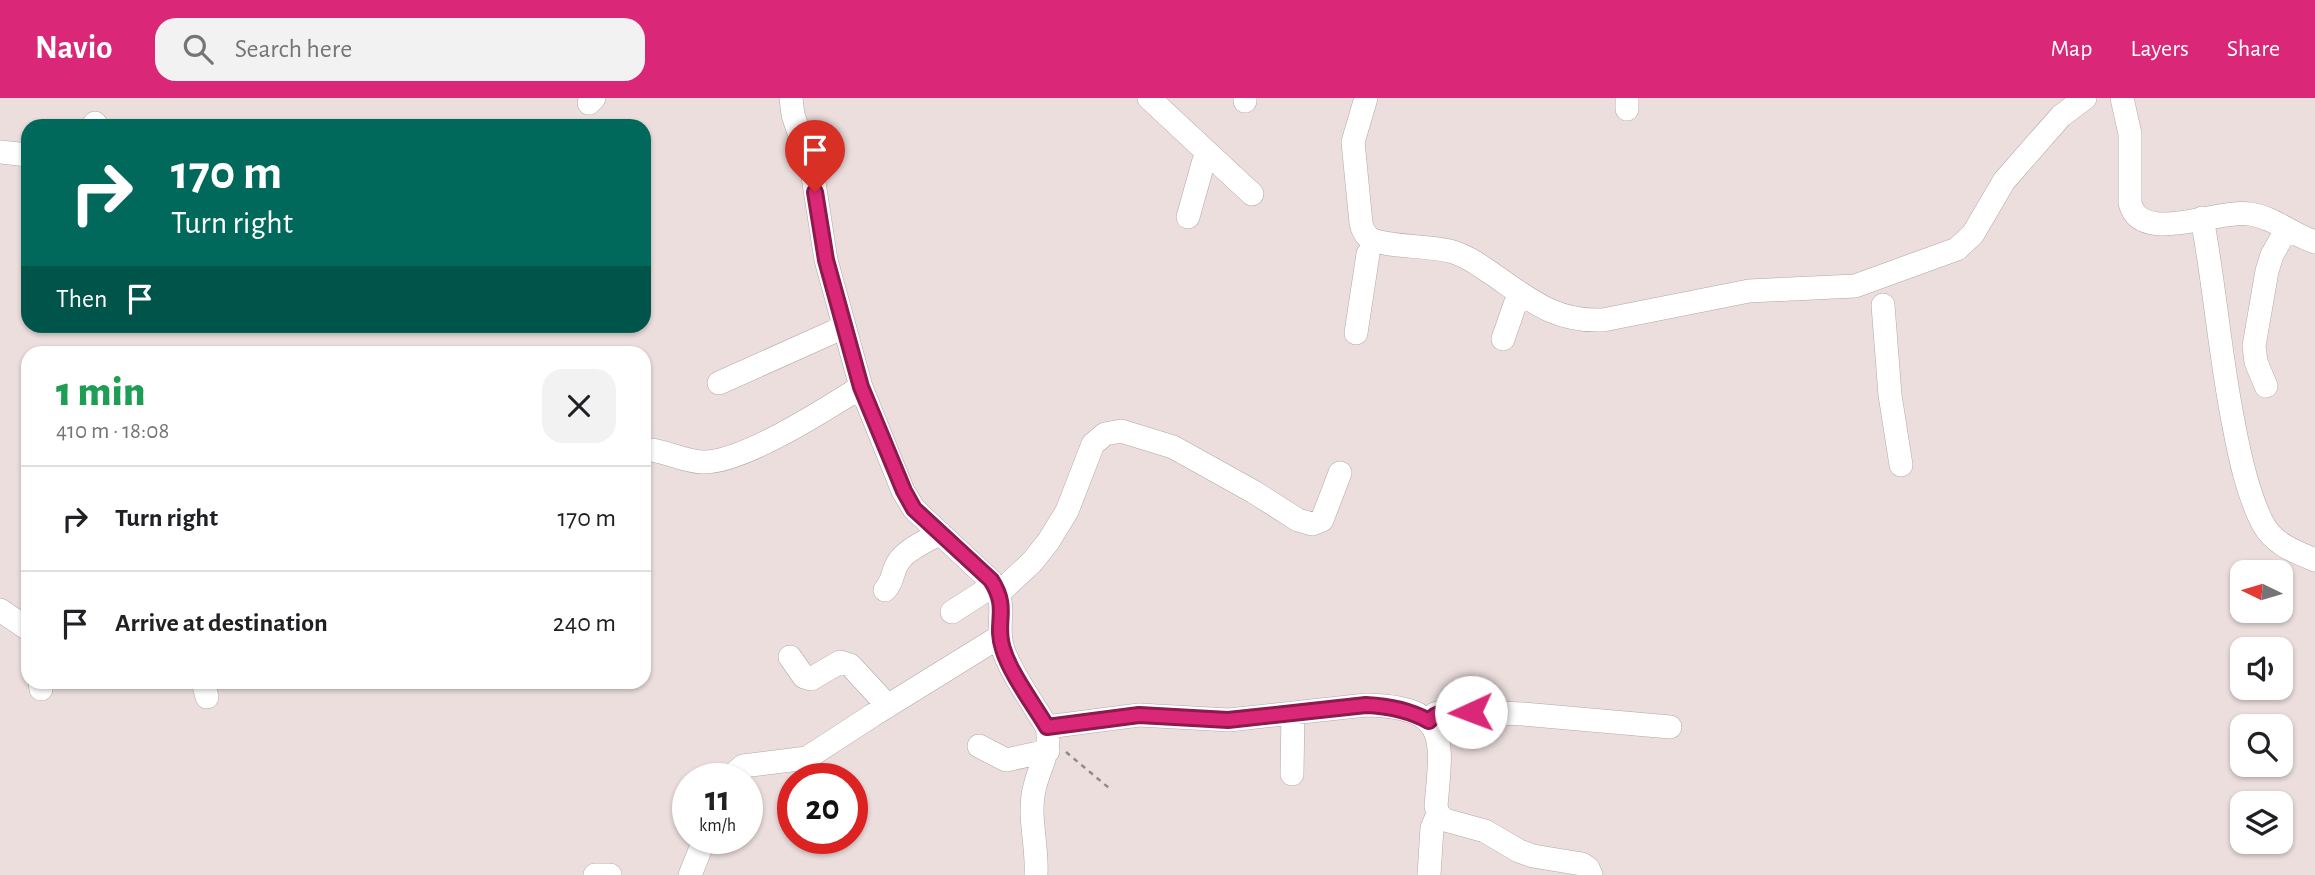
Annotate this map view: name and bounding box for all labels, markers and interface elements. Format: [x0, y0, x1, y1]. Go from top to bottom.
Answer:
search box [155, 18, 645, 81]
icon: search [179, 30, 217, 68]
text: Navio [35, 32, 113, 65]
text: Search here [235, 36, 352, 62]
text: Map [2050, 37, 2092, 61]
text: Layers [2130, 37, 2189, 61]
text: Share [2227, 37, 2280, 61]
pin [785, 120, 845, 192]
icon: arrive [796, 131, 834, 169]
icon: right [56, 147, 147, 238]
text: 170 m [171, 149, 282, 198]
text: Turn right [171, 207, 293, 239]
icon: arrive [121, 280, 159, 318]
text: Then [56, 286, 107, 312]
button: close [542, 369, 616, 443]
text: 1 min [56, 371, 145, 413]
text: 410 m · 18:08 [56, 420, 169, 443]
icon: right [56, 500, 94, 538]
text: Turn right [115, 505, 218, 531]
text: 170 m [557, 505, 616, 531]
north arrow [2230, 560, 2292, 623]
map controls [2230, 560, 2293, 854]
icon: arrive [56, 605, 94, 643]
text: Arrive at destination [115, 610, 328, 636]
text: 240 m [553, 610, 616, 636]
button: sound [2230, 637, 2293, 700]
position arrow [1434, 675, 1508, 749]
button: search [2230, 714, 2293, 777]
speed limit sign: 20 [777, 763, 868, 854]
text: 11 [705, 782, 730, 817]
button: layers [2230, 791, 2293, 854]
text: km/h [699, 817, 736, 835]

